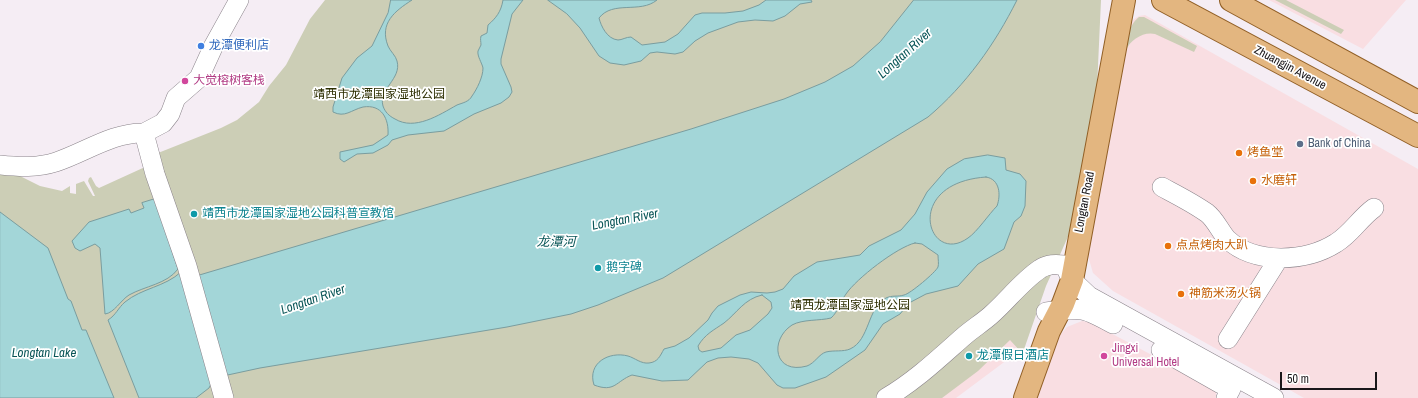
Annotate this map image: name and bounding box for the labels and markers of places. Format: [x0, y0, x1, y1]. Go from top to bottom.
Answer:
place label: 龙潭便利店 [209, 39, 269, 53]
marker: 龙潭便利店 [196, 41, 206, 51]
place label: 大觉榕树客栈 [193, 74, 265, 88]
marker: 大觉榕树客栈 [180, 76, 190, 86]
place label: Bank of China [1308, 137, 1370, 151]
marker: Bank of China [1295, 139, 1305, 149]
place label: 烤鱼堂 [1247, 146, 1283, 160]
marker: 烤鱼堂 [1234, 148, 1244, 158]
place label: 水磨轩 [1261, 174, 1297, 188]
marker: 水磨轩 [1248, 176, 1258, 186]
place label: 靖西市龙潭国家湿地公园科普宣教馆 [202, 207, 394, 221]
marker: 靖西市龙潭国家湿地公园科普宣教馆 [189, 209, 199, 219]
place label: 点点烤肉大趴 [1176, 239, 1248, 253]
marker: 点点烤肉大趴 [1163, 241, 1173, 251]
place label: 鹅字碑 [606, 261, 642, 275]
marker: 鹅字碑 [593, 263, 603, 273]
place label: 神筋米汤火锅 [1189, 287, 1261, 301]
marker: 神筋米汤火锅 [1176, 289, 1186, 299]
place label: Jingxi Universal Hotel [1112, 342, 1179, 370]
place label: 龙潭假日酒店 [977, 349, 1049, 363]
marker: 龙潭假日酒店 [964, 351, 974, 361]
marker: Jingxi Universal Hotel [1099, 351, 1109, 361]

